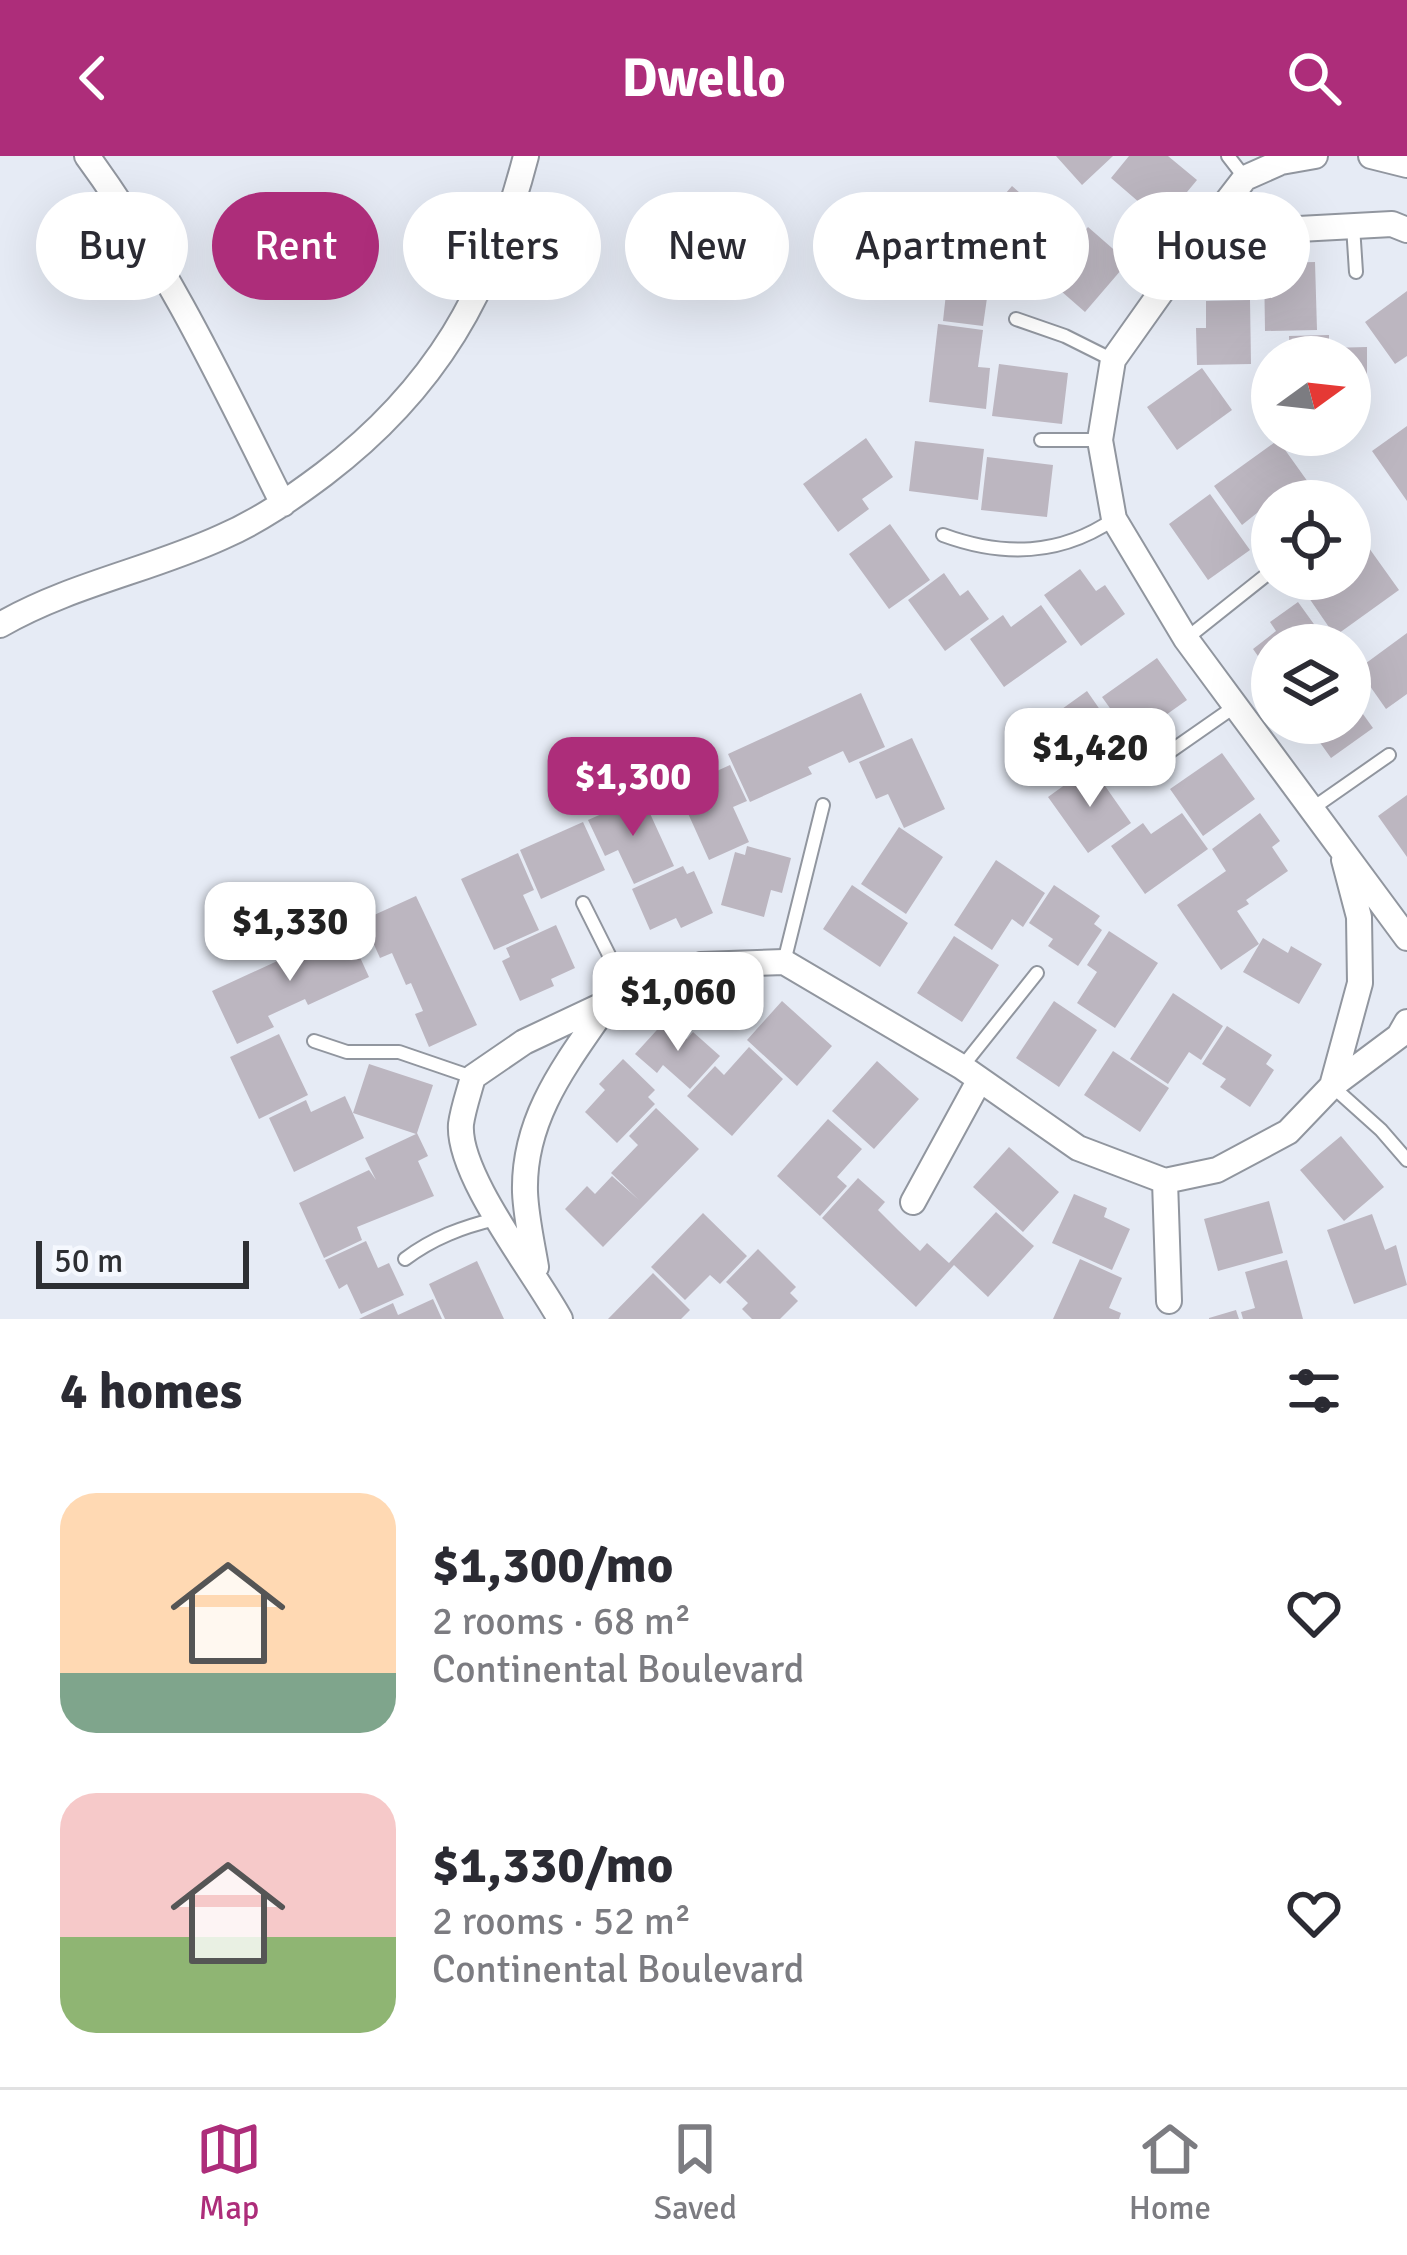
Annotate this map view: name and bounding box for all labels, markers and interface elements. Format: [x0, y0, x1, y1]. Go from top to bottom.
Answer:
icon: back [60, 45, 126, 111]
text: Dwello [621, 45, 786, 112]
icon: search [1281, 45, 1347, 111]
chip: Buy [36, 192, 188, 300]
chip: Rent [212, 192, 379, 300]
chip: Filters [403, 192, 601, 300]
chip: New [625, 192, 789, 300]
chip: Apartment [813, 192, 1089, 300]
chip: House [1113, 192, 1310, 300]
north arrow [1251, 336, 1371, 456]
map controls [1251, 336, 1371, 744]
button: locate [1251, 480, 1371, 600]
button: layers [1251, 624, 1371, 744]
pin: $1,420 [992, 708, 1188, 810]
text: $1,420 [1032, 723, 1148, 771]
pin: $1,300 [535, 737, 731, 839]
text: $1,300 [575, 752, 691, 800]
pin: $1,330 [192, 882, 388, 984]
text: $1,330 [232, 897, 348, 945]
pin: $1,060 [580, 952, 776, 1054]
text: $1,060 [620, 967, 736, 1015]
scale bar [36, 1235, 249, 1288]
text: 50 m [54, 1241, 123, 1282]
icon: filters [1281, 1358, 1347, 1424]
text: 4 homes [60, 1360, 242, 1423]
text: $1,300/mo [432, 1534, 673, 1597]
icon: home [156, 1541, 300, 1685]
icon: heart [1281, 1580, 1347, 1646]
text: 2 rooms · 68 m² [432, 1597, 691, 1645]
text: Continental Boulevard [432, 1645, 804, 1693]
text: $1,330/mo [432, 1834, 673, 1897]
icon: home [156, 1841, 300, 1985]
icon: heart [1281, 1880, 1347, 1946]
text: 2 rooms · 52 m² [432, 1897, 691, 1945]
text: Continental Boulevard [432, 1945, 804, 1993]
tab: Map [196, 2116, 262, 2229]
tab: Saved [654, 2116, 737, 2229]
tab: Home [1129, 2116, 1211, 2229]

